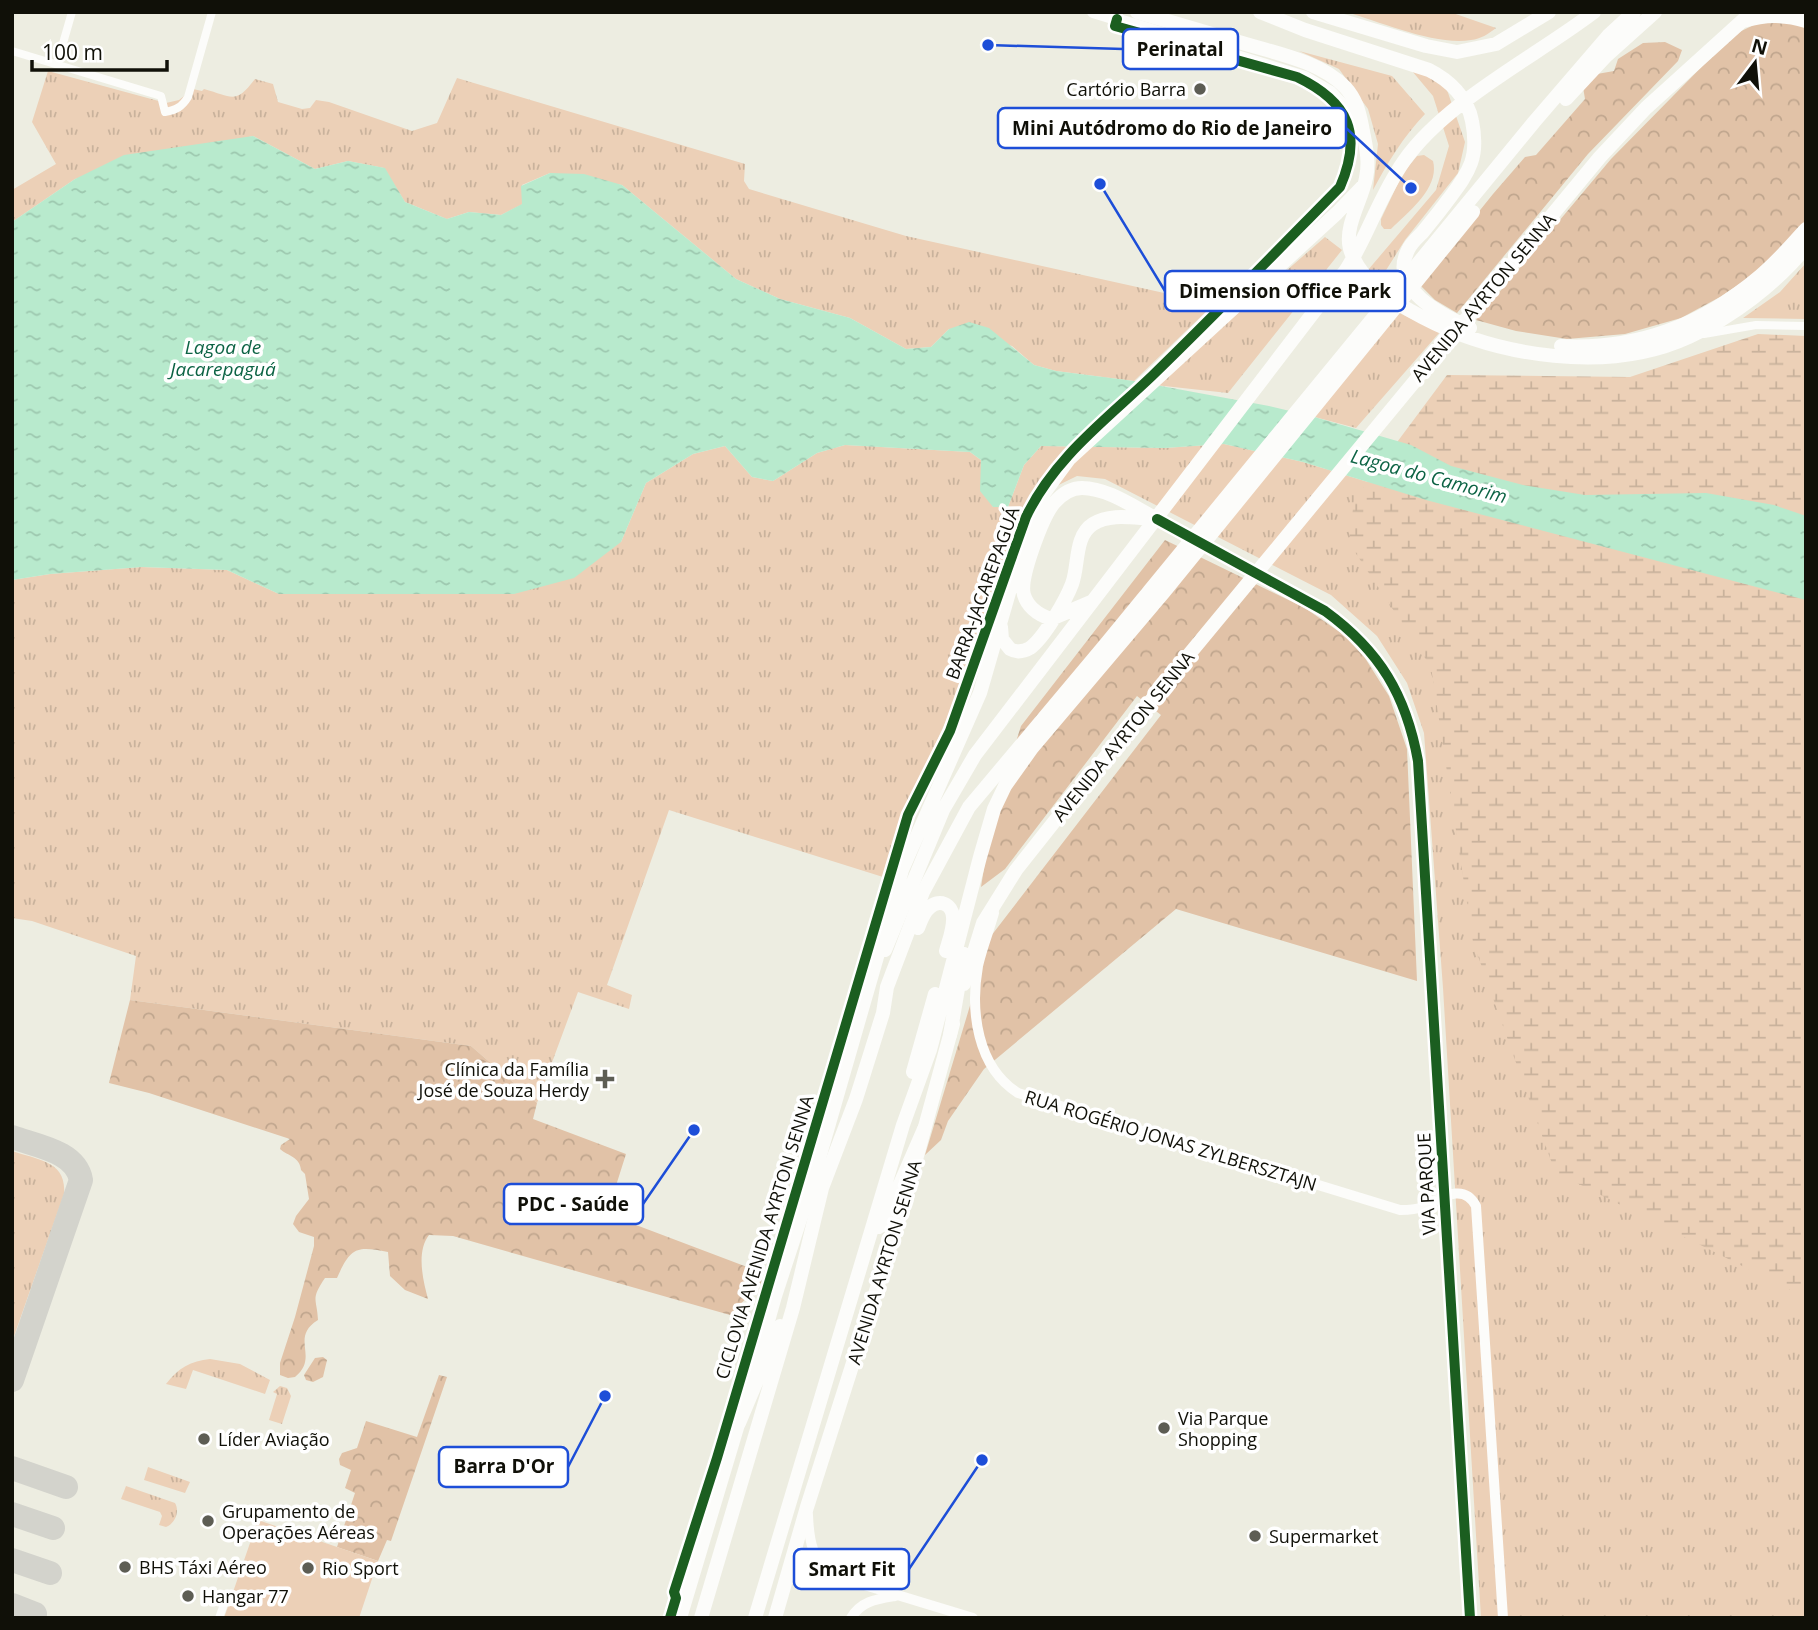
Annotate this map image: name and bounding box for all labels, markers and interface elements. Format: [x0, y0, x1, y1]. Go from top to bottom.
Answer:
scale bar [32, 28, 166, 72]
north arrow [1720, 28, 1790, 98]
callout: Perinatal [1123, 29, 1238, 69]
text: N [1749, 32, 1771, 61]
text: Perinatal [1136, 36, 1224, 62]
text: 100 m [42, 38, 103, 66]
place label: Cartório Barra [1066, 77, 1186, 101]
marker: Cartório Barra [1192, 81, 1208, 97]
callout: Mini Autódromo do Rio de Janeiro [998, 108, 1346, 148]
text: Mini Autódromo do Rio de Janeiro [1012, 115, 1332, 141]
street label: AVENIDA AYRTON SENNA [1405, 207, 1561, 386]
callout: Dimension Office Park [1165, 271, 1405, 311]
text: Dimension Office Park [1179, 278, 1391, 304]
water label: Lagoa de Jacarepaguá [167, 334, 276, 382]
water label: Lagoa do Camorim [1348, 443, 1510, 509]
street label: BARRA-JACAREPAGUÁ [940, 503, 1025, 683]
street label: AVENIDA AYRTON SENNA [1047, 645, 1200, 826]
place label: Clínica da Família José de Souza Herdy [417, 1057, 590, 1102]
marker: Clínica da Família José de Souza Herdy [595, 1069, 615, 1089]
street label: RUA ROGÉRIO JONAS ZYLBERSZTAJN [1022, 1084, 1320, 1196]
street label: CICLOVIA AVENIDA AYRTON SENNA [709, 1091, 819, 1382]
street label: VIA PARQUE [1411, 1132, 1441, 1236]
street label: AVENIDA AYRTON SENNA [841, 1156, 927, 1367]
callout: PDC - Saúde [504, 1184, 643, 1224]
text: PDC - Saúde [517, 1191, 629, 1217]
place label: Via Parque Shopping [1178, 1406, 1268, 1451]
marker: Via Parque Shopping [1156, 1420, 1172, 1436]
place label: Líder Aviação [218, 1427, 329, 1451]
marker: Líder Aviação [196, 1431, 212, 1447]
callout: Barra D'Or [439, 1447, 568, 1487]
text: Barra D'Or [454, 1453, 555, 1479]
place label: Grupamento de Operações Aéreas [222, 1499, 375, 1544]
marker: Grupamento de Operações Aéreas [200, 1513, 216, 1529]
place label: Supermarket [1269, 1524, 1378, 1548]
marker: Supermarket [1247, 1528, 1263, 1544]
callout: Smart Fit [794, 1549, 909, 1589]
place label: BHS Táxi Aéreo [139, 1555, 267, 1579]
place label: Rio Sport [322, 1556, 399, 1580]
text: Smart Fit [809, 1556, 895, 1582]
marker: BHS Táxi Aéreo [117, 1559, 133, 1575]
marker: Rio Sport [300, 1560, 316, 1576]
place label: Hangar 77 [202, 1584, 289, 1608]
marker: Hangar 77 [180, 1588, 196, 1604]

